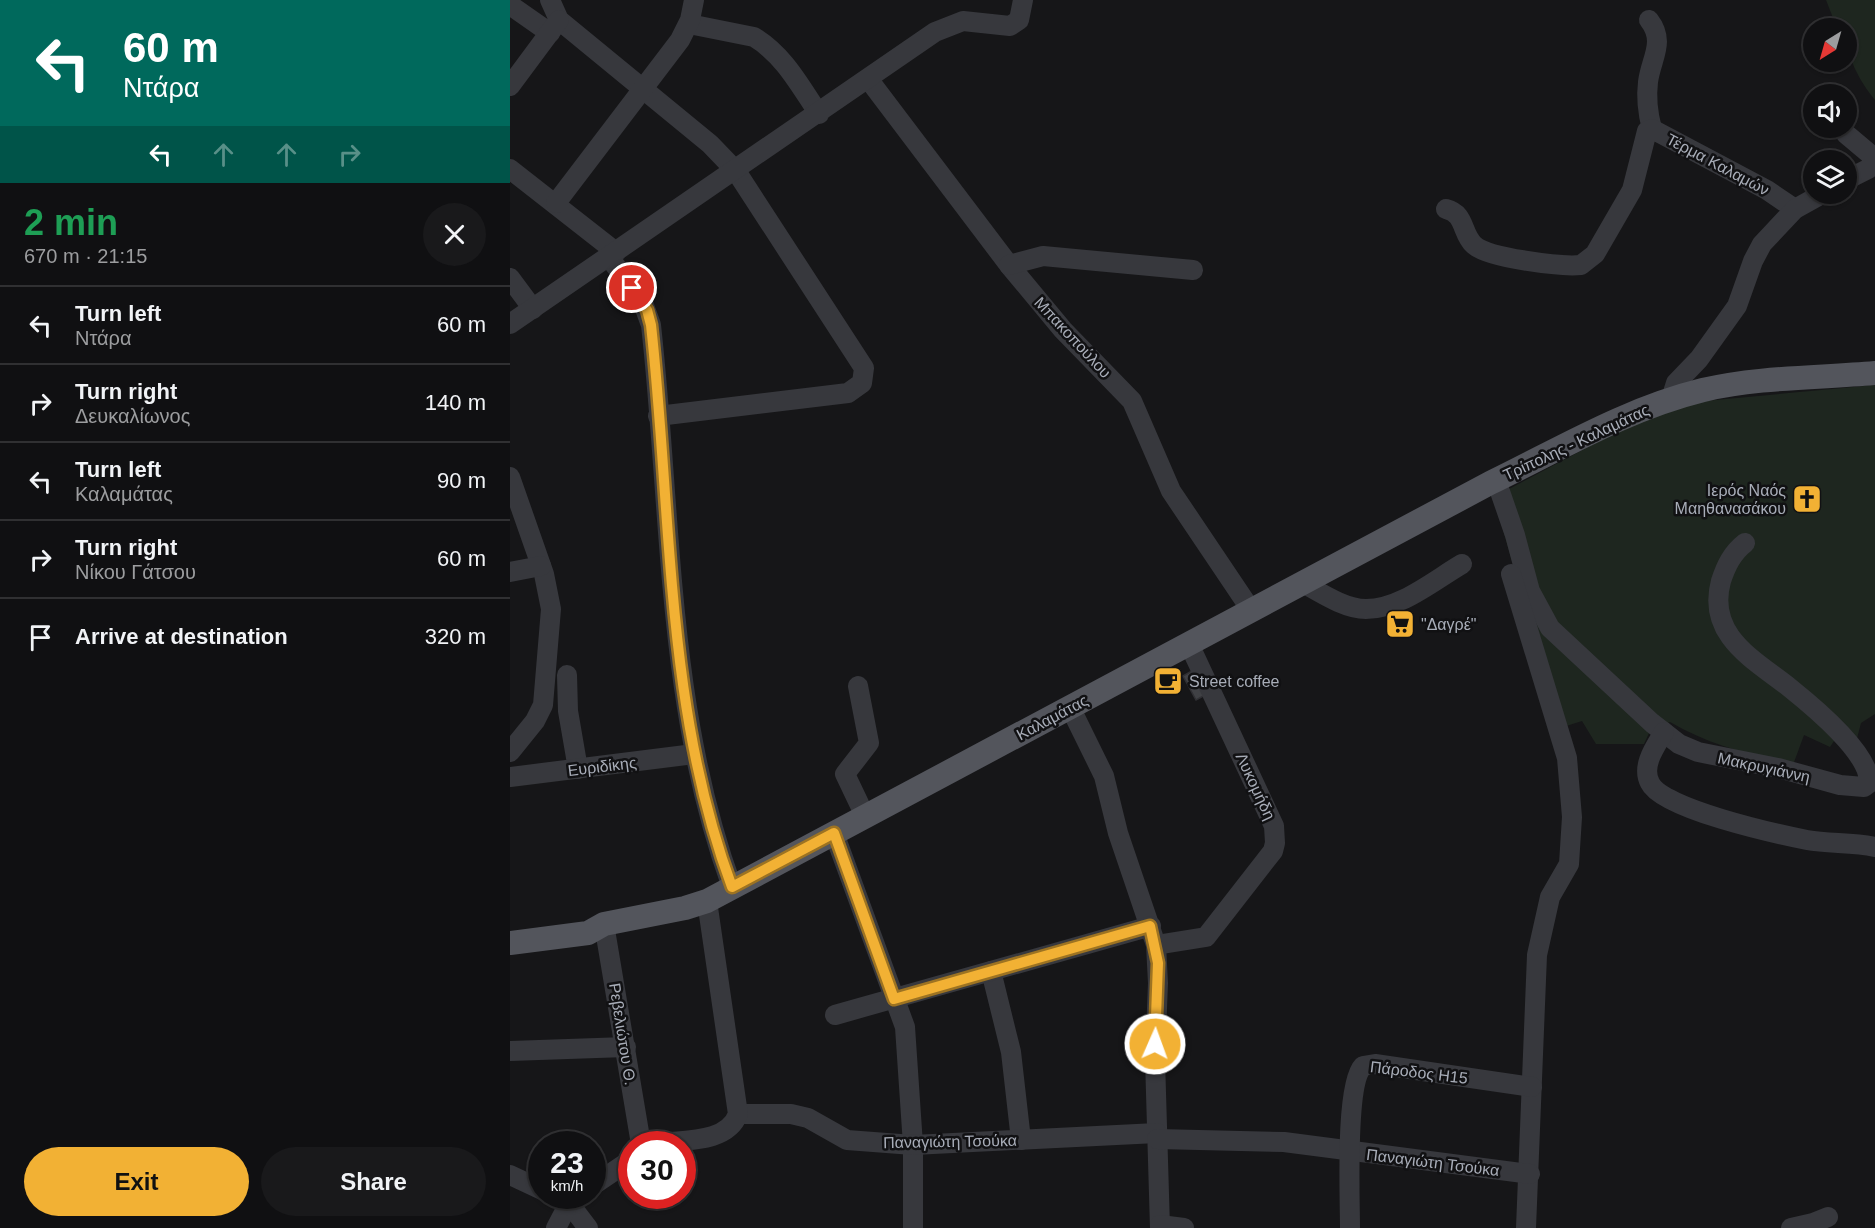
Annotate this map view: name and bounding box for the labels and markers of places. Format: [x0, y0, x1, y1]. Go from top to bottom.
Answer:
pin [606, 262, 657, 313]
place label: Ιερός Ναός Μαηθανασάκου [1675, 482, 1786, 517]
church icon: Ιερός Ναός Μαηθανασάκου [1791, 483, 1823, 515]
supermarket icon: "Δαγρέ" [1384, 608, 1416, 640]
place label: "Δαγρέ" [1421, 616, 1477, 633]
cafe icon: Street coffee [1152, 665, 1184, 697]
place label: Street coffee [1189, 673, 1280, 690]

